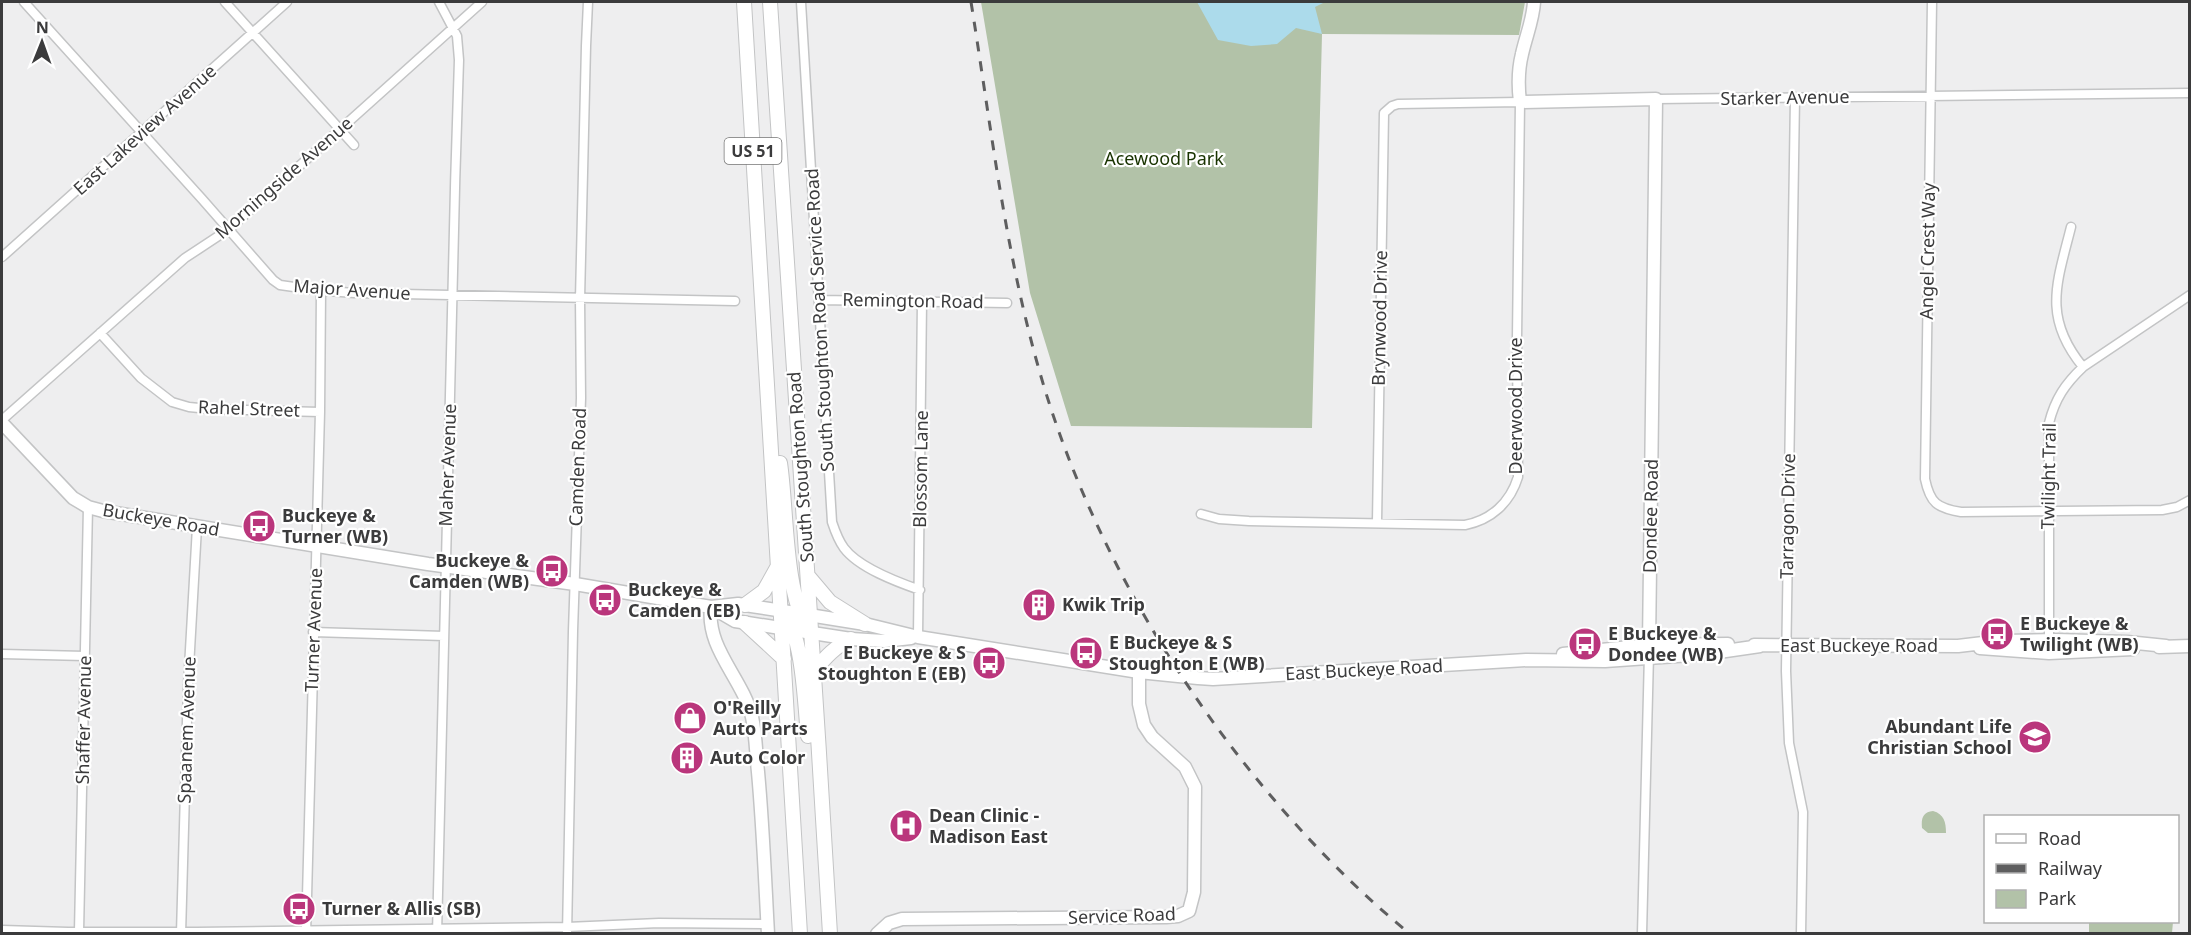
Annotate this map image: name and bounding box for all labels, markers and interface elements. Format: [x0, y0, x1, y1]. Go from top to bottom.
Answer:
north arrow [12, 12, 72, 72]
text: N [36, 16, 49, 38]
street label: East Lakeview Avenue [68, 59, 221, 200]
street label: Starker Avenue [1720, 84, 1850, 110]
street label: Morningside Avenue [209, 111, 357, 244]
road number: US 51 [724, 138, 782, 164]
park label: Acewood Park [1104, 146, 1224, 170]
street label: South Stoughton Road Service Road [801, 168, 839, 472]
street label: Angel Crest Way [1914, 181, 1940, 320]
street label: Brynwood Drive [1366, 250, 1392, 386]
street label: Major Avenue [293, 273, 411, 305]
street label: Remington Road [842, 287, 984, 313]
street label: Deerwood Drive [1503, 337, 1527, 475]
street label: South Stoughton Road [784, 371, 818, 563]
street label: Rahel Street [198, 394, 301, 422]
street label: Maher Avenue [433, 403, 461, 527]
street label: Camden Road [563, 407, 591, 527]
street label: Blossom Lane [907, 410, 933, 528]
street label: Twilight Trail [2035, 422, 2061, 530]
street label: Tarragon Drive [1774, 453, 1800, 579]
street label: Dondee Road [1637, 459, 1663, 573]
street label: Buckeye Road [101, 497, 221, 541]
place label: Buckeye & Turner (WB) [282, 503, 388, 548]
bus stop icon: Buckeye & Turner (WB) [241, 508, 277, 544]
place label: Buckeye & Camden (WB) [409, 548, 529, 593]
bus stop icon: Buckeye & Camden (WB) [534, 553, 570, 589]
street label: Turner Avenue [299, 567, 327, 692]
place label: Buckeye & Camden (EB) [628, 577, 741, 622]
bus stop icon: Buckeye & Camden (EB) [587, 582, 623, 618]
building icon: Kwik Trip [1021, 587, 1057, 623]
place label: Kwik Trip [1062, 592, 1145, 616]
place label: E Buckeye & Twilight (WB) [2020, 611, 2139, 656]
bus stop icon: E Buckeye & Twilight (WB) [1979, 616, 2015, 652]
place label: E Buckeye & Dondee (WB) [1608, 621, 1723, 666]
bus stop icon: E Buckeye & Dondee (WB) [1567, 626, 1603, 662]
place label: E Buckeye & S Stoughton E (WB) [1109, 630, 1265, 675]
street label: East Buckeye Road [1780, 633, 1938, 657]
bus stop icon: E Buckeye & S Stoughton E (WB) [1068, 635, 1104, 671]
place label: E Buckeye & S Stoughton E (EB) [818, 640, 966, 685]
bus stop icon: E Buckeye & S Stoughton E (EB) [971, 645, 1007, 681]
street label: East Buckeye Road [1284, 653, 1443, 685]
street label: Shaffer Avenue [70, 655, 96, 785]
street label: Spaanem Avenue [171, 656, 201, 804]
place label: O'Reilly Auto Parts [713, 695, 808, 740]
shop icon: O'Reilly Auto Parts [672, 700, 708, 736]
place label: Abundant Life Christian School [1867, 714, 2012, 759]
school or university icon: Abundant Life Christian School [2017, 719, 2053, 755]
building icon: Auto Color [669, 740, 705, 776]
place label: Auto Color [710, 745, 805, 769]
place label: Dean Clinic - Madison East [929, 803, 1048, 848]
hospital icon: Dean Clinic - Madison East [888, 808, 924, 844]
legend [1984, 815, 2179, 923]
text: Road [2038, 826, 2081, 850]
text: Railway [2038, 856, 2103, 880]
text: Park [2038, 886, 2076, 910]
bus stop icon: Turner & Allis (SB) [281, 891, 317, 927]
place label: Turner & Allis (SB) [322, 896, 481, 920]
street label: Service Road [1068, 901, 1176, 929]

